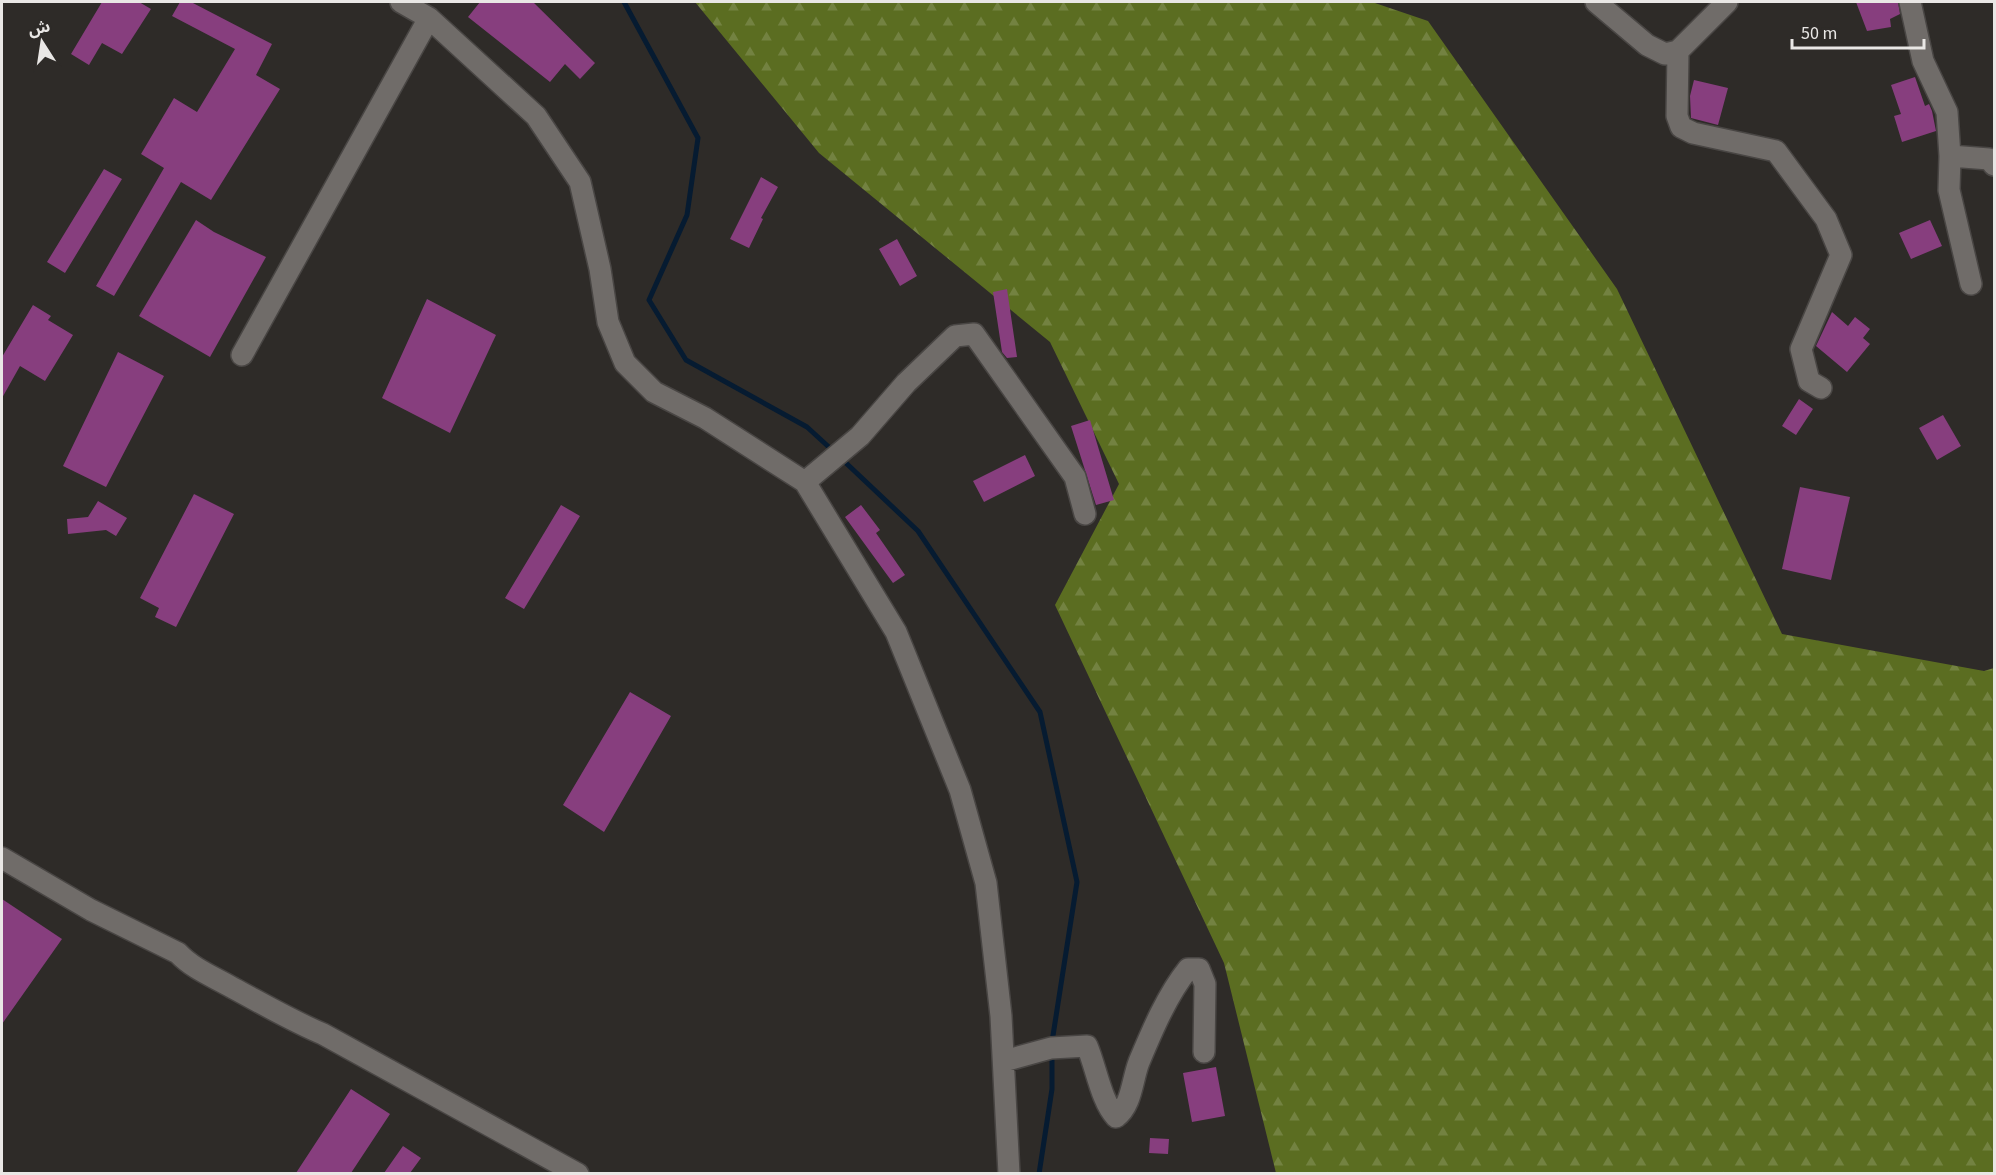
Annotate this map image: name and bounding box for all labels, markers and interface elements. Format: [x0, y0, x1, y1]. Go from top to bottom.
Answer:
north arrow [12, 12, 72, 72]
scale bar [1792, 12, 1924, 50]
text: ش [26, 15, 52, 41]
text: 50 m [1801, 21, 1837, 46]

